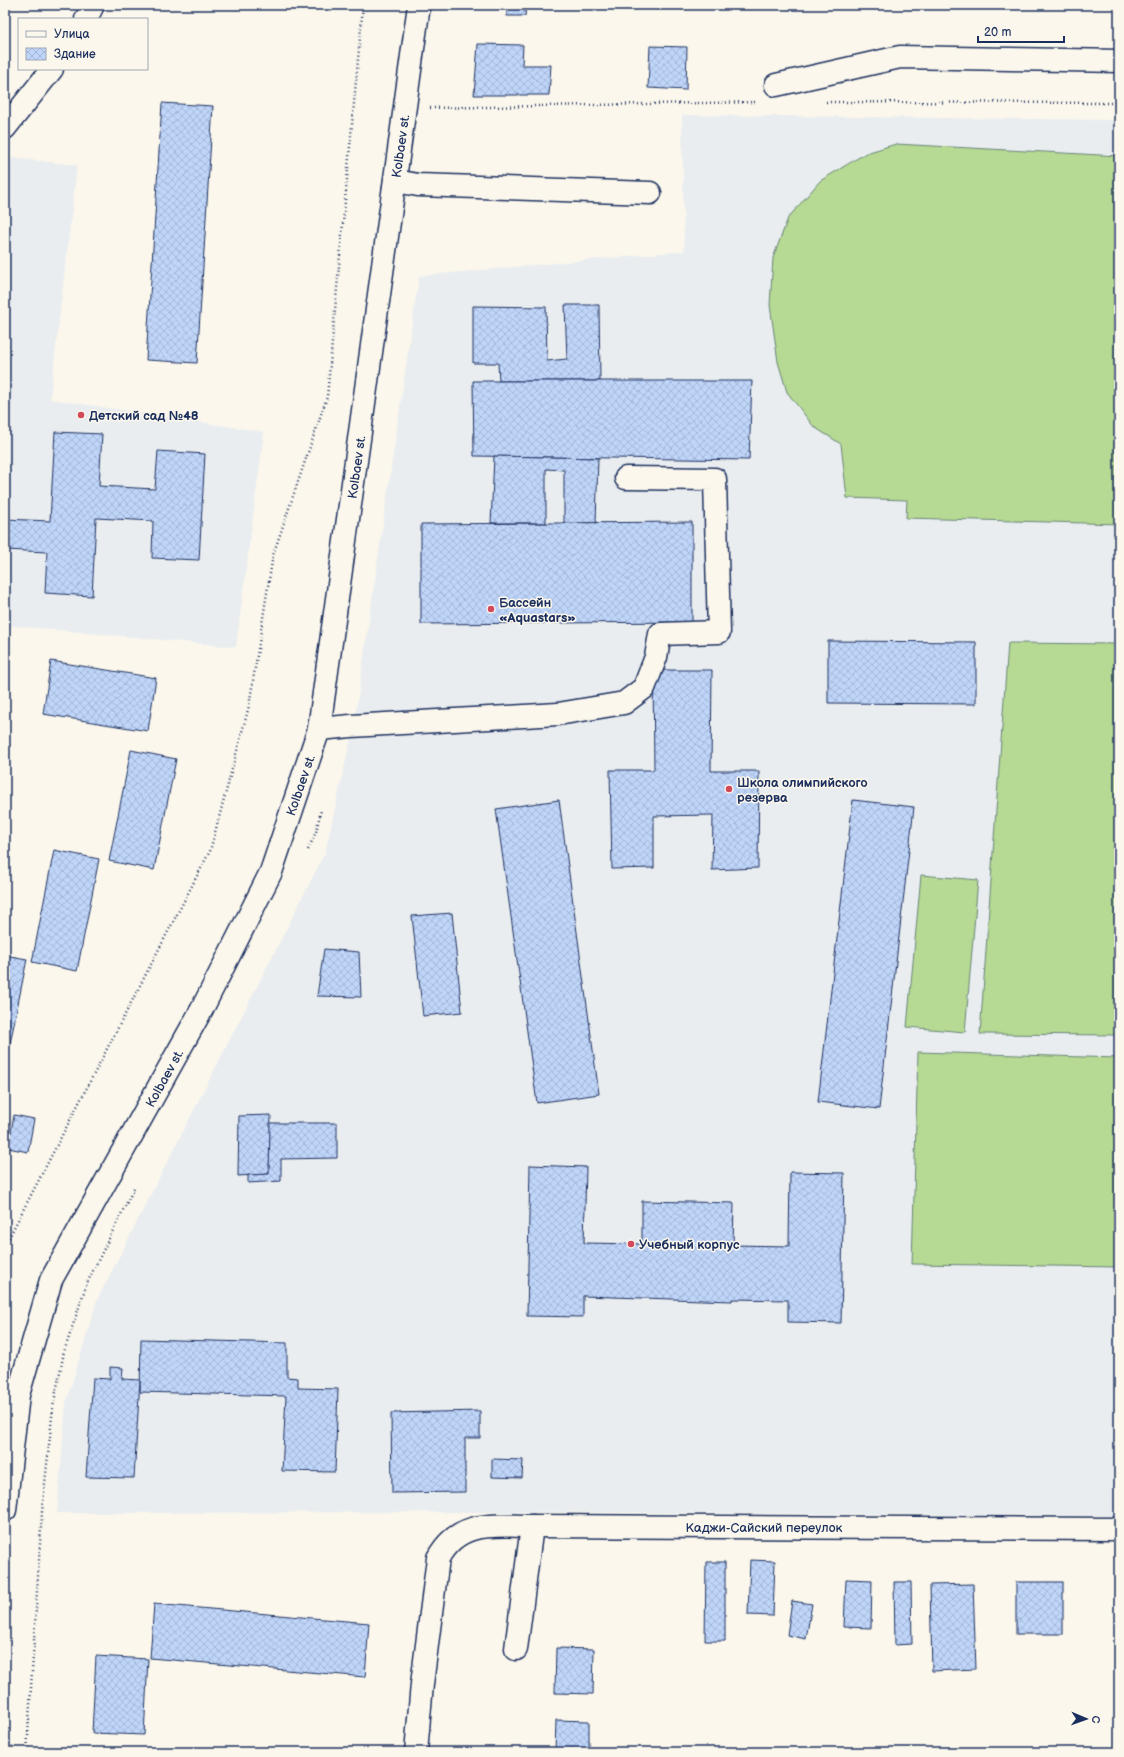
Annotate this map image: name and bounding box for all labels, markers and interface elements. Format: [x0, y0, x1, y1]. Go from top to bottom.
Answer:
legend [18, 18, 148, 70]
scale bar [978, 18, 1064, 44]
text: 20 m [984, 25, 1011, 40]
text: Улица [54, 27, 90, 42]
text: Здание [54, 47, 96, 62]
street label: Kolbaev st. [389, 113, 413, 179]
place label: Детский сад №48 [89, 408, 199, 424]
marker: Детский сад №48 [76, 410, 86, 420]
street label: Kolbaev st. [345, 434, 369, 500]
place label: Бассейн «Aquastars» [499, 595, 576, 626]
marker: Бассейн «Aquastars» [486, 604, 496, 614]
street label: Kolbaev st. [283, 752, 319, 818]
place label: Школа олимпийского резерва [737, 775, 868, 806]
marker: Школа олимпийского резерва [724, 784, 734, 794]
street label: Kolbaev st. [142, 1046, 188, 1110]
place label: Учебный корпус [639, 1237, 740, 1253]
marker: Учебный корпус [626, 1239, 636, 1249]
street label: Каджи-Сайский переулок [686, 1520, 842, 1536]
north arrow [1066, 1699, 1106, 1739]
text: С [1089, 1715, 1102, 1724]

